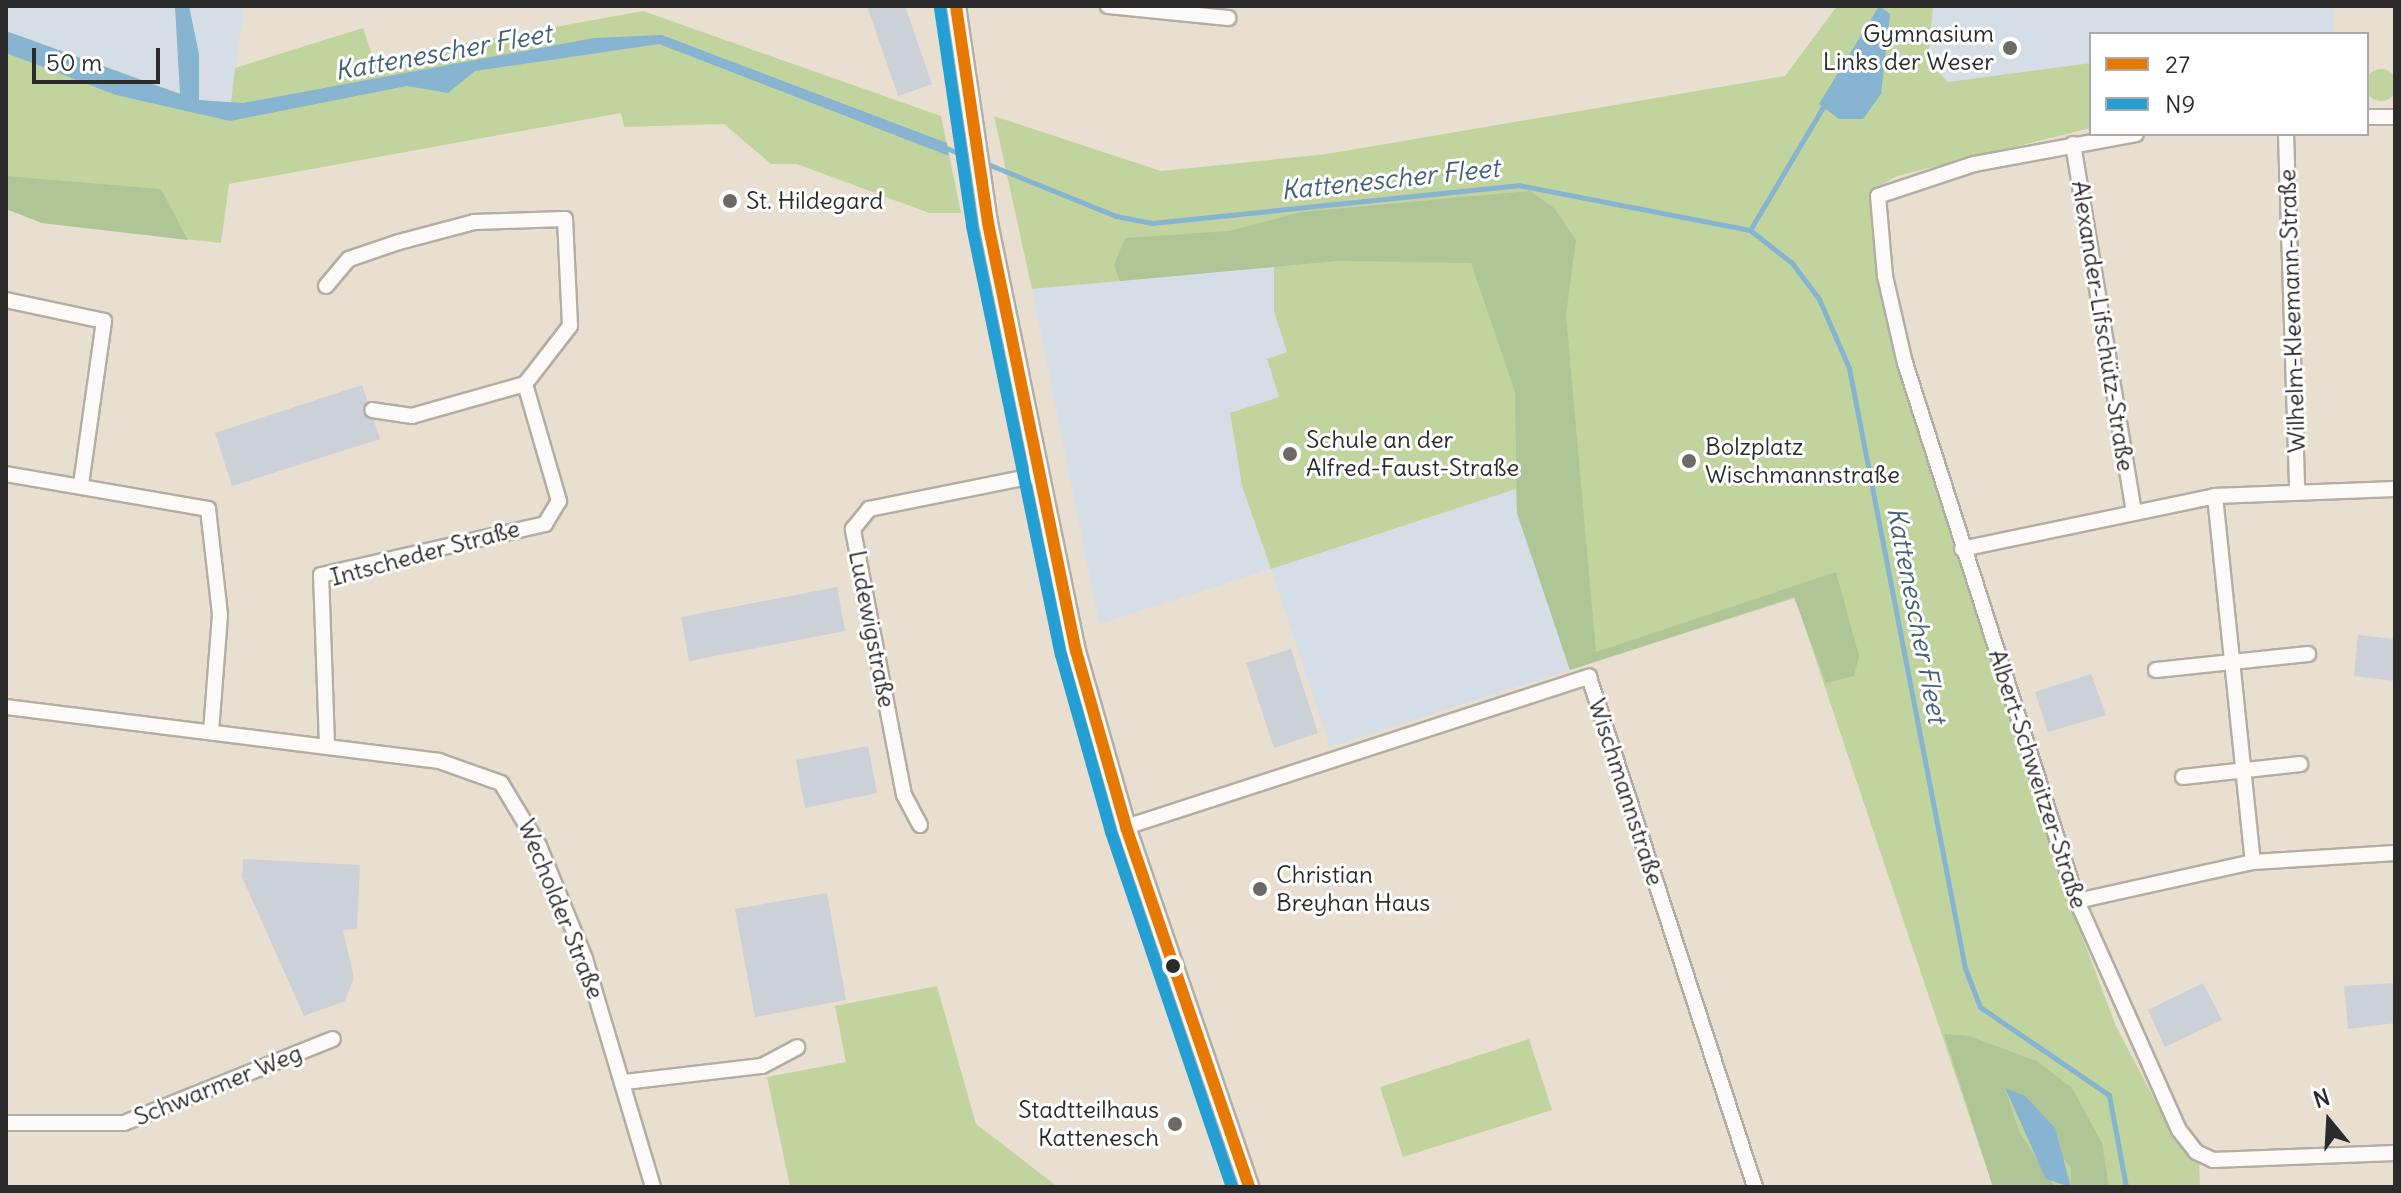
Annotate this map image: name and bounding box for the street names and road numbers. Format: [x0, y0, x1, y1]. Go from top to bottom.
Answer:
street label: Wilhelm-Kleemann-Straße [2273, 169, 2311, 453]
street label: Alexander-Lifschütz-Straße [2066, 179, 2140, 473]
street label: Intscheder Straße [327, 514, 523, 592]
street label: Ludewigstraße [843, 548, 901, 710]
street label: Albert-Schweitzer-Straße [1982, 646, 2094, 912]
street label: Wischmannstraße [1582, 695, 1670, 889]
street label: Wecholder Straße [512, 815, 610, 1003]
street label: Schwarmer Weg [130, 1038, 306, 1132]

